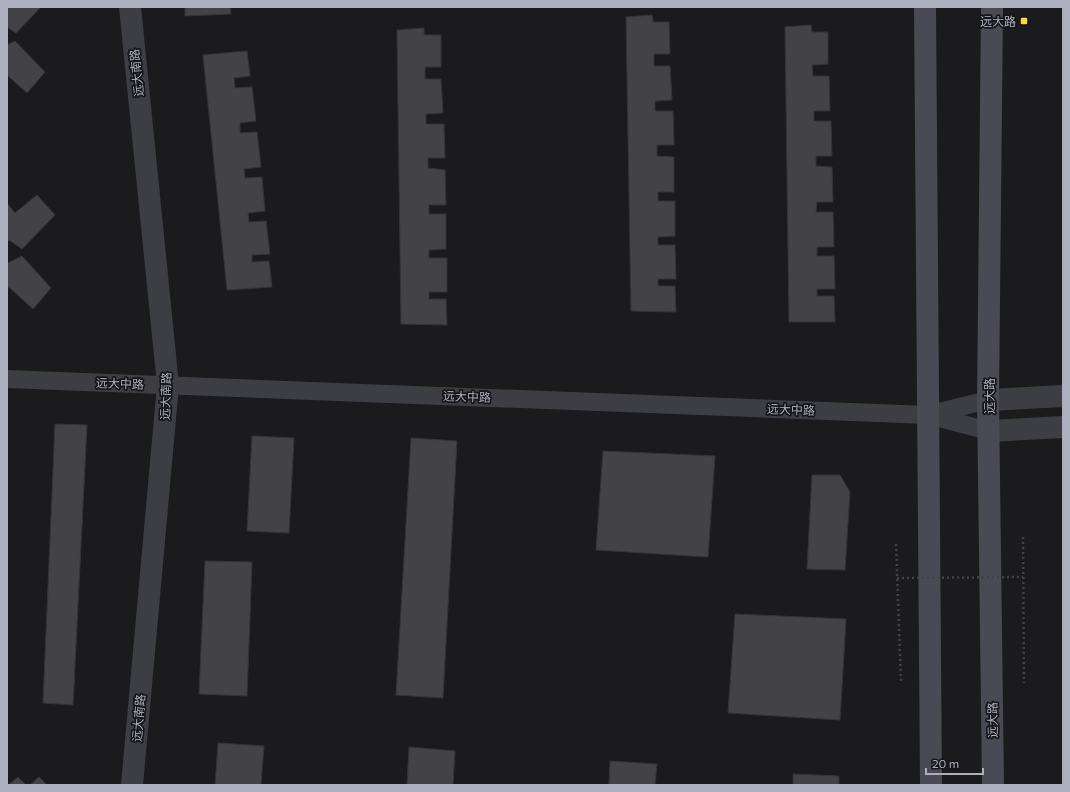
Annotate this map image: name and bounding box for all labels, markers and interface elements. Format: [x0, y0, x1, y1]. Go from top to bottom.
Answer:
place label: 远大路 [980, 14, 1016, 28]
marker: 远大路 [1019, 16, 1029, 26]
street label: 远大南路 [127, 48, 145, 98]
street label: 远大南路 [157, 372, 173, 420]
street label: 远大中路 [96, 375, 144, 391]
street label: 远大路 [982, 378, 996, 414]
street label: 远大中路 [443, 388, 491, 404]
street label: 远大中路 [767, 401, 815, 417]
street label: 远大南路 [129, 693, 147, 743]
street label: 远大路 [985, 702, 999, 738]
scale bar [926, 750, 983, 776]
text: 20 m [932, 756, 959, 770]

